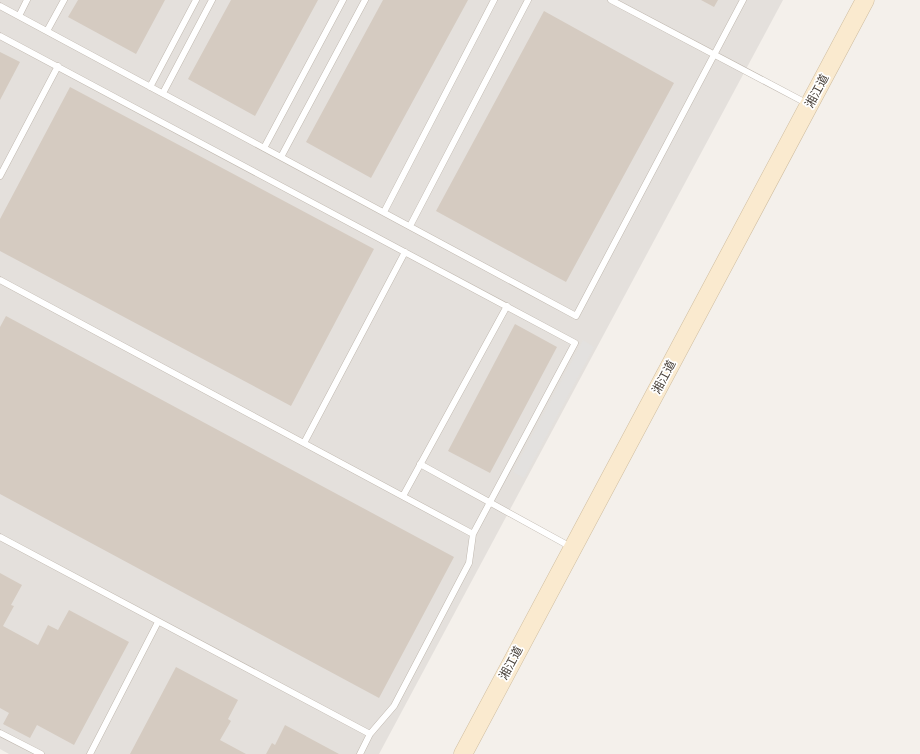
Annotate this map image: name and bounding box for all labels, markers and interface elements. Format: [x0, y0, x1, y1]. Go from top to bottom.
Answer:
street label: 湘江道 [802, 72, 832, 110]
street label: 湘江道 [649, 358, 679, 396]
street label: 湘江道 [496, 644, 526, 682]

